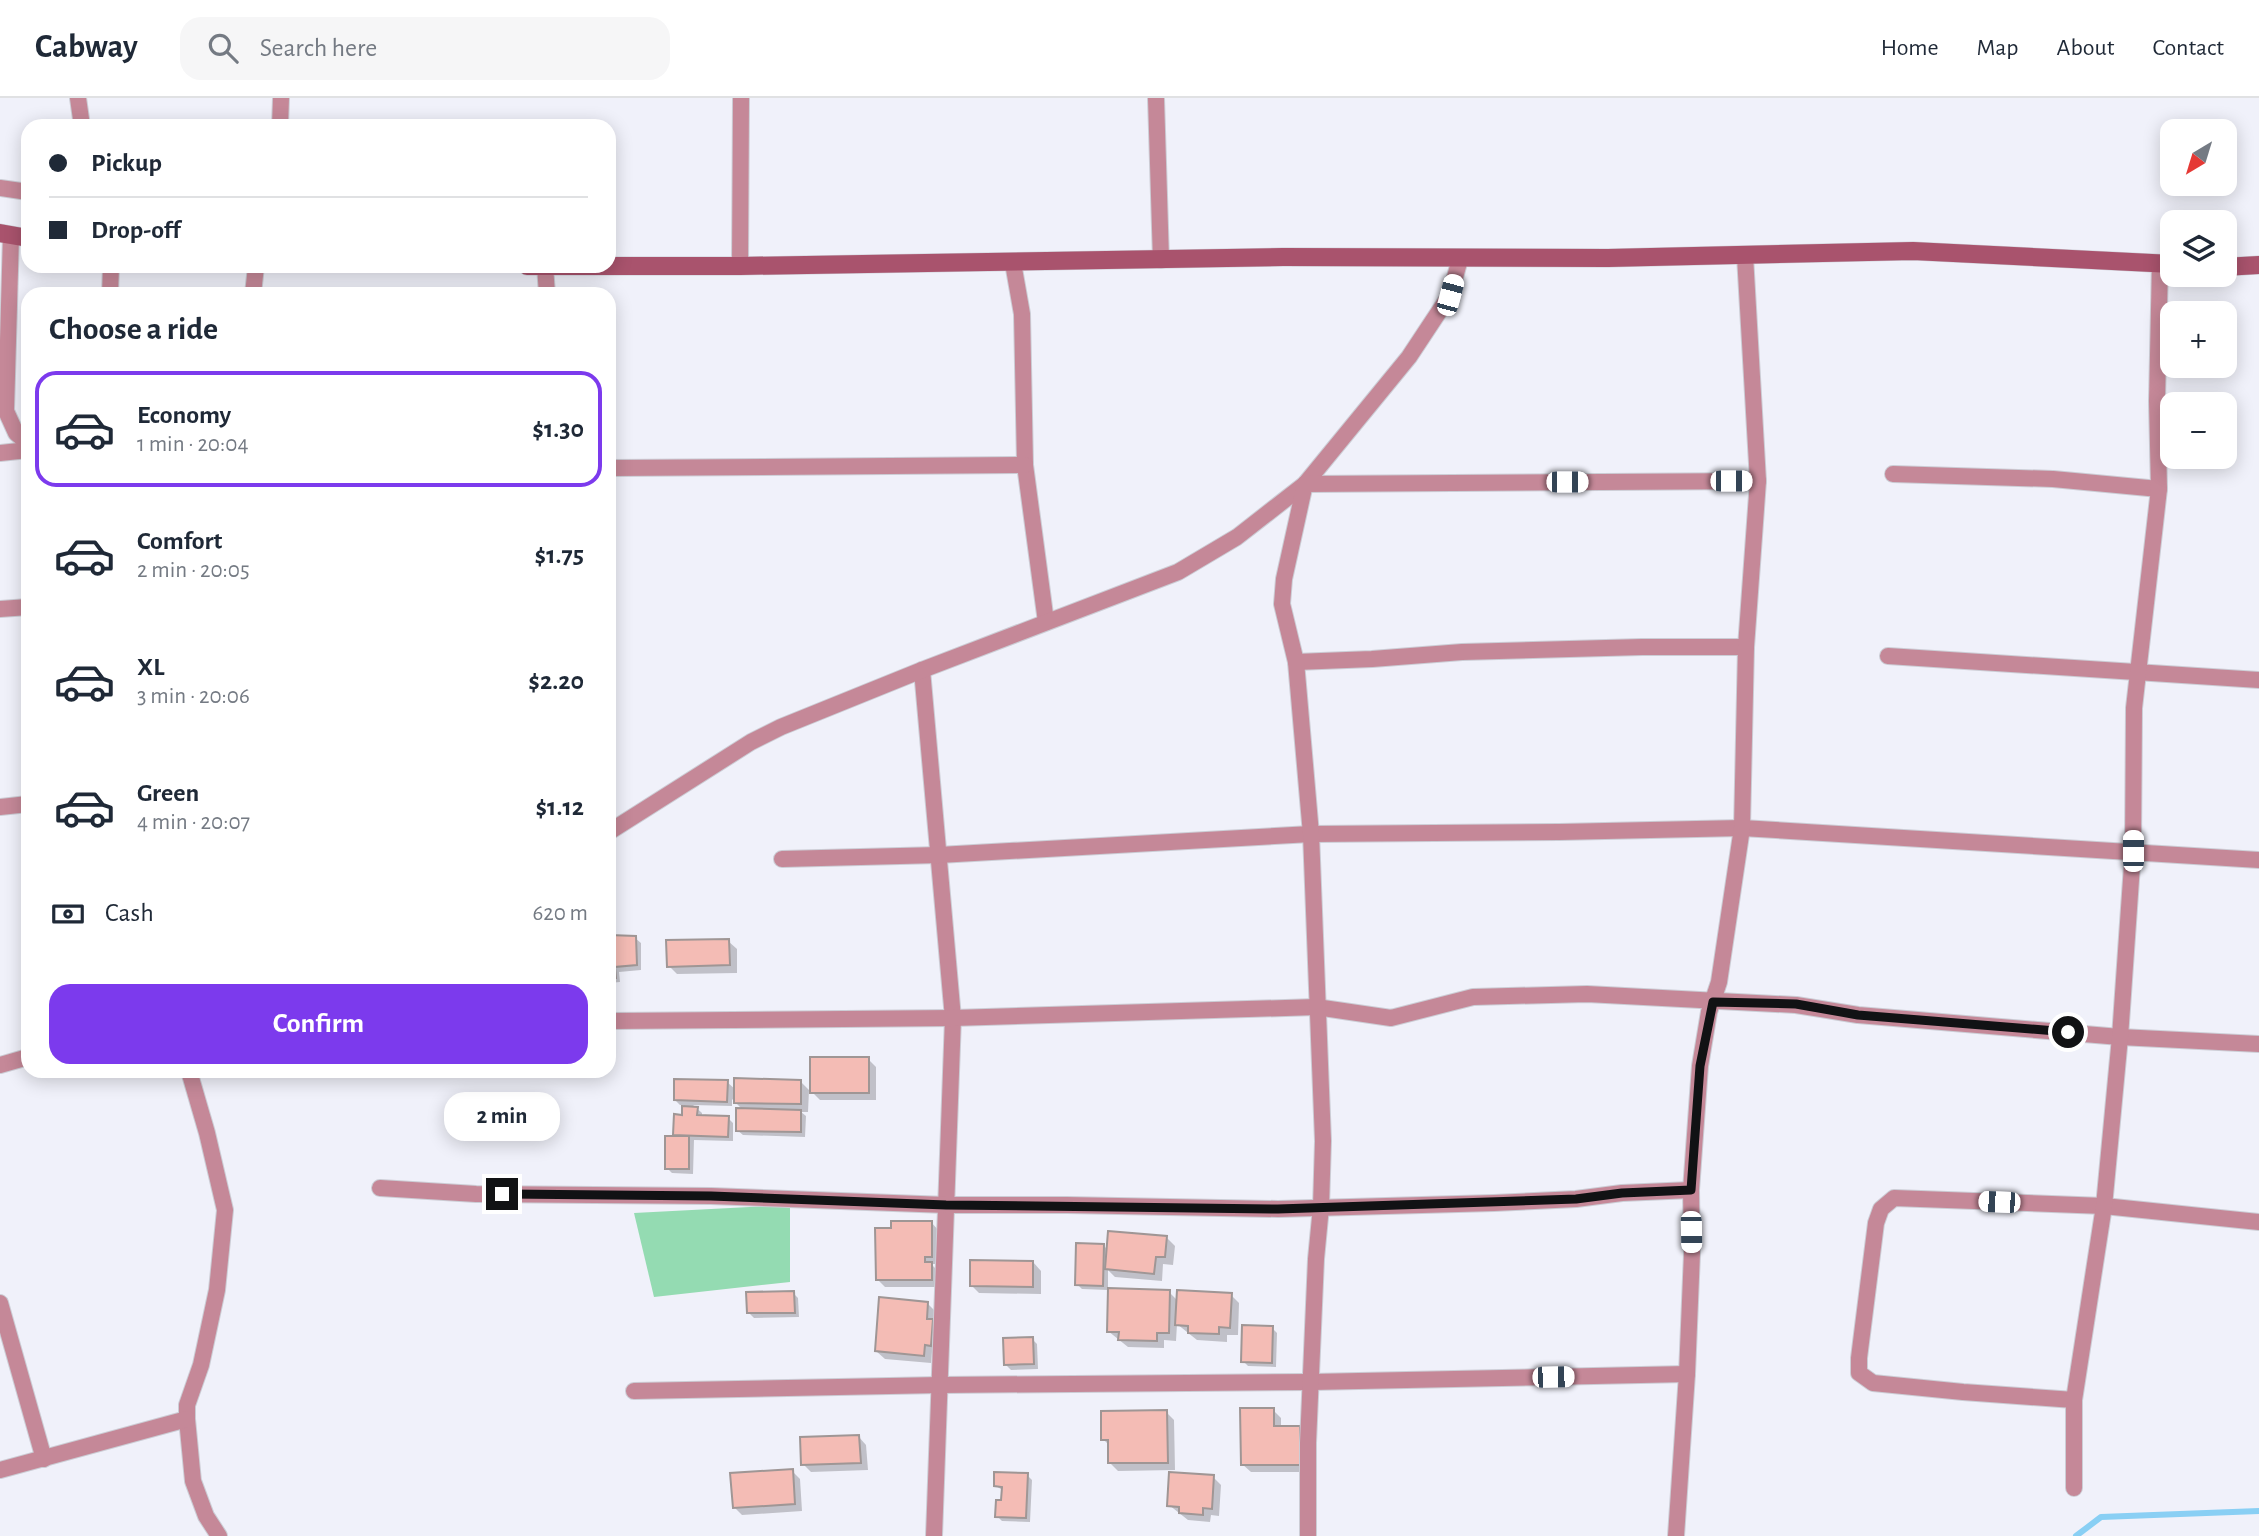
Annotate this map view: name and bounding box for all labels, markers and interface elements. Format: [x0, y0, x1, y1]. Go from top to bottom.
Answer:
search box [180, 17, 670, 80]
icon: search [204, 29, 242, 67]
text: Cabway [35, 31, 138, 64]
text: Search here [260, 35, 377, 61]
text: Home [1881, 36, 1939, 60]
text: Map [1977, 36, 2019, 60]
text: About [2057, 36, 2114, 60]
text: Contact [2152, 36, 2224, 60]
north arrow [2160, 119, 2236, 196]
map controls [2160, 119, 2237, 469]
text: Pickup [91, 150, 162, 176]
button: layers [2160, 210, 2237, 287]
text: Drop-off [91, 217, 180, 243]
car [1435, 272, 1466, 318]
button: + [2160, 301, 2237, 378]
text: Choose a ride [49, 313, 218, 345]
button: − [2160, 392, 2237, 469]
icon: car [53, 398, 116, 461]
text: Economy [137, 402, 231, 428]
text: $1.30 [532, 416, 584, 442]
text: 1 min · 20:04 [137, 433, 248, 456]
car [1711, 471, 1753, 492]
car [1547, 472, 1589, 493]
icon: car [53, 524, 116, 587]
text: Comfort [137, 528, 222, 554]
text: $1.75 [535, 542, 584, 568]
text: 2 min · 20:05 [137, 559, 250, 582]
icon: car [53, 650, 116, 713]
text: XL [137, 654, 164, 680]
text: $2.20 [528, 668, 584, 694]
text: 3 min · 20:06 [137, 685, 250, 708]
icon: car [53, 776, 116, 839]
text: Green [137, 780, 199, 806]
text: $1.12 [535, 794, 584, 820]
text: 4 min · 20:07 [137, 811, 250, 834]
car [2123, 830, 2144, 872]
icon: cash [49, 895, 87, 933]
text: Cash [105, 900, 154, 926]
text: 620 m [532, 902, 588, 925]
button: Confirm [49, 984, 588, 1064]
route start [2052, 1016, 2084, 1048]
callout: 2 min [444, 1093, 560, 1142]
text: 2 min [476, 1105, 528, 1128]
route end [486, 1178, 518, 1210]
car [1978, 1191, 2021, 1213]
car [1681, 1211, 1702, 1253]
car [1532, 1366, 1575, 1388]

